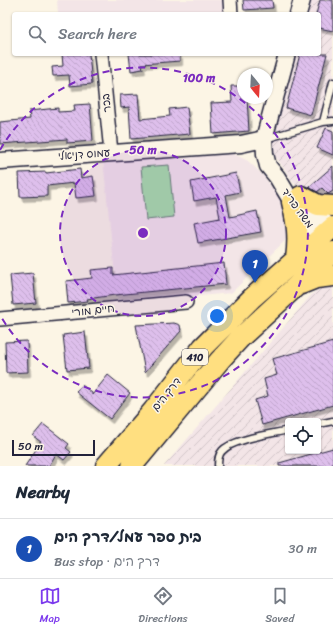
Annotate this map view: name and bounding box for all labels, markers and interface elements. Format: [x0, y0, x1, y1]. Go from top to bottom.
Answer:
search box [12, 12, 321, 56]
text: Search here [58, 21, 137, 47]
icon: search [26, 23, 48, 45]
text: 100 m [183, 67, 216, 89]
north arrow [237, 68, 273, 104]
street label: בכר [96, 93, 117, 113]
text: 50 m [129, 139, 157, 161]
street label: עמוס דניאלי [57, 143, 111, 166]
street label: משה פריד [276, 184, 319, 232]
centre of rings [136, 226, 150, 240]
pin: 1 [242, 250, 268, 283]
street label: חיים מורי [71, 299, 115, 322]
your location [207, 306, 227, 326]
road number: 410 [182, 349, 208, 365]
street label: דרך הים [147, 373, 186, 416]
map controls [285, 418, 321, 454]
button: locate [285, 418, 321, 454]
text: 50 m [18, 437, 43, 456]
scale bar [12, 438, 95, 457]
text: Nearby [16, 477, 70, 507]
text: בית ספר עמל/דרך הים [54, 524, 202, 550]
text: 1 [26, 537, 32, 560]
text: 30 m [288, 537, 317, 560]
text: Bus stop · דרך הים [54, 550, 160, 573]
tab: Map [39, 585, 61, 628]
tab: Directions [138, 585, 188, 628]
tab: Saved [265, 585, 294, 628]

